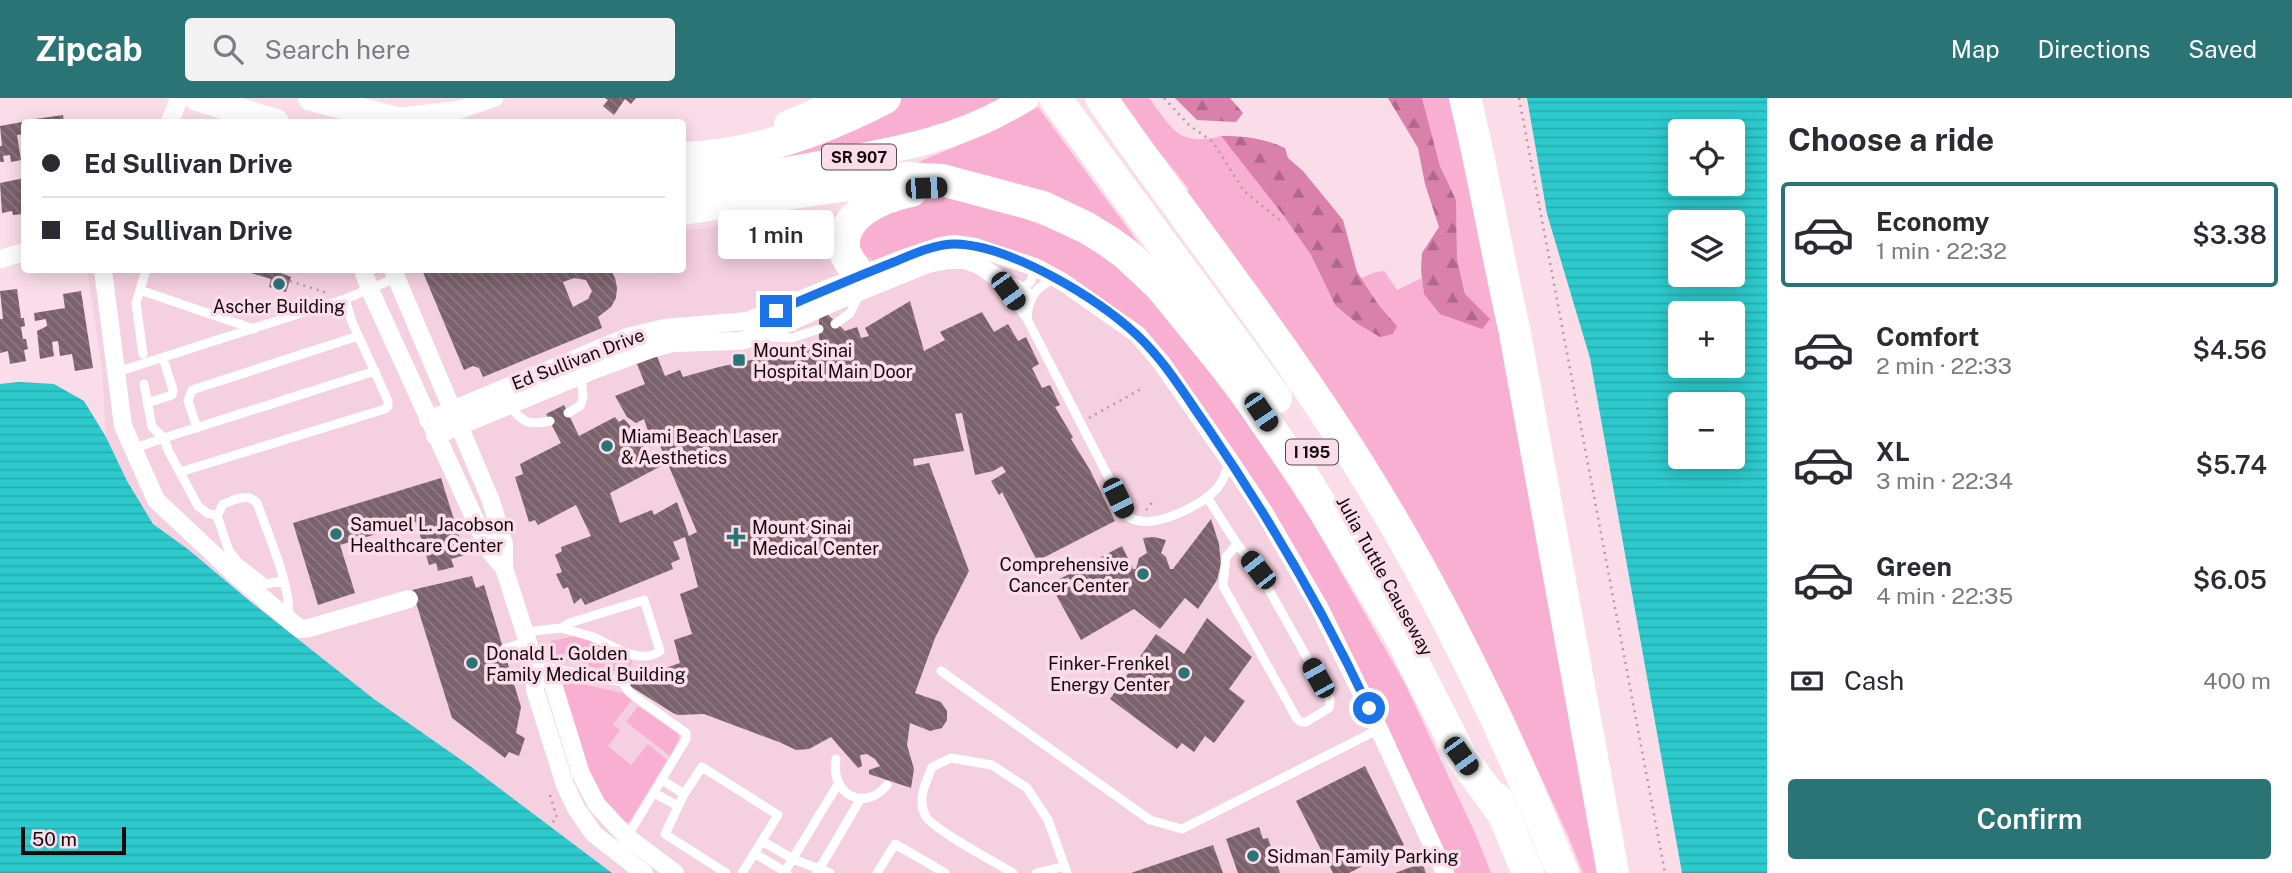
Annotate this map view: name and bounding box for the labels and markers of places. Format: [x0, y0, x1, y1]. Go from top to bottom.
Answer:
marker: Ascher Building [271, 276, 287, 292]
place label: Ascher Building [213, 296, 345, 317]
place label: Mount Sinai Hospital Main Door [753, 340, 913, 382]
marker: Mount Sinai Hospital Main Door [731, 352, 747, 368]
place label: Miami Beach Laser & Aesthetics [621, 426, 779, 468]
marker: Miami Beach Laser & Aesthetics [599, 438, 615, 454]
place label: Samuel L. Jacobson Healthcare Center [350, 514, 514, 556]
place label: Mount Sinai Medical Center [752, 517, 879, 559]
marker: Samuel L. Jacobson Healthcare Center [328, 526, 344, 542]
marker: Mount Sinai Medical Center [726, 527, 746, 547]
place label: Comprehensive Cancer Center [1000, 554, 1129, 596]
marker: Comprehensive Cancer Center [1135, 566, 1151, 582]
place label: Donald L. Golden Family Medical Building [486, 643, 686, 685]
place label: Finker-Frenkel Energy Center [1048, 653, 1170, 695]
marker: Donald L. Golden Family Medical Building [464, 655, 480, 671]
marker: Finker-Frenkel Energy Center [1176, 665, 1192, 681]
place label: Sidman Family Parking [1267, 846, 1459, 867]
marker: Sidman Family Parking [1245, 848, 1261, 864]

